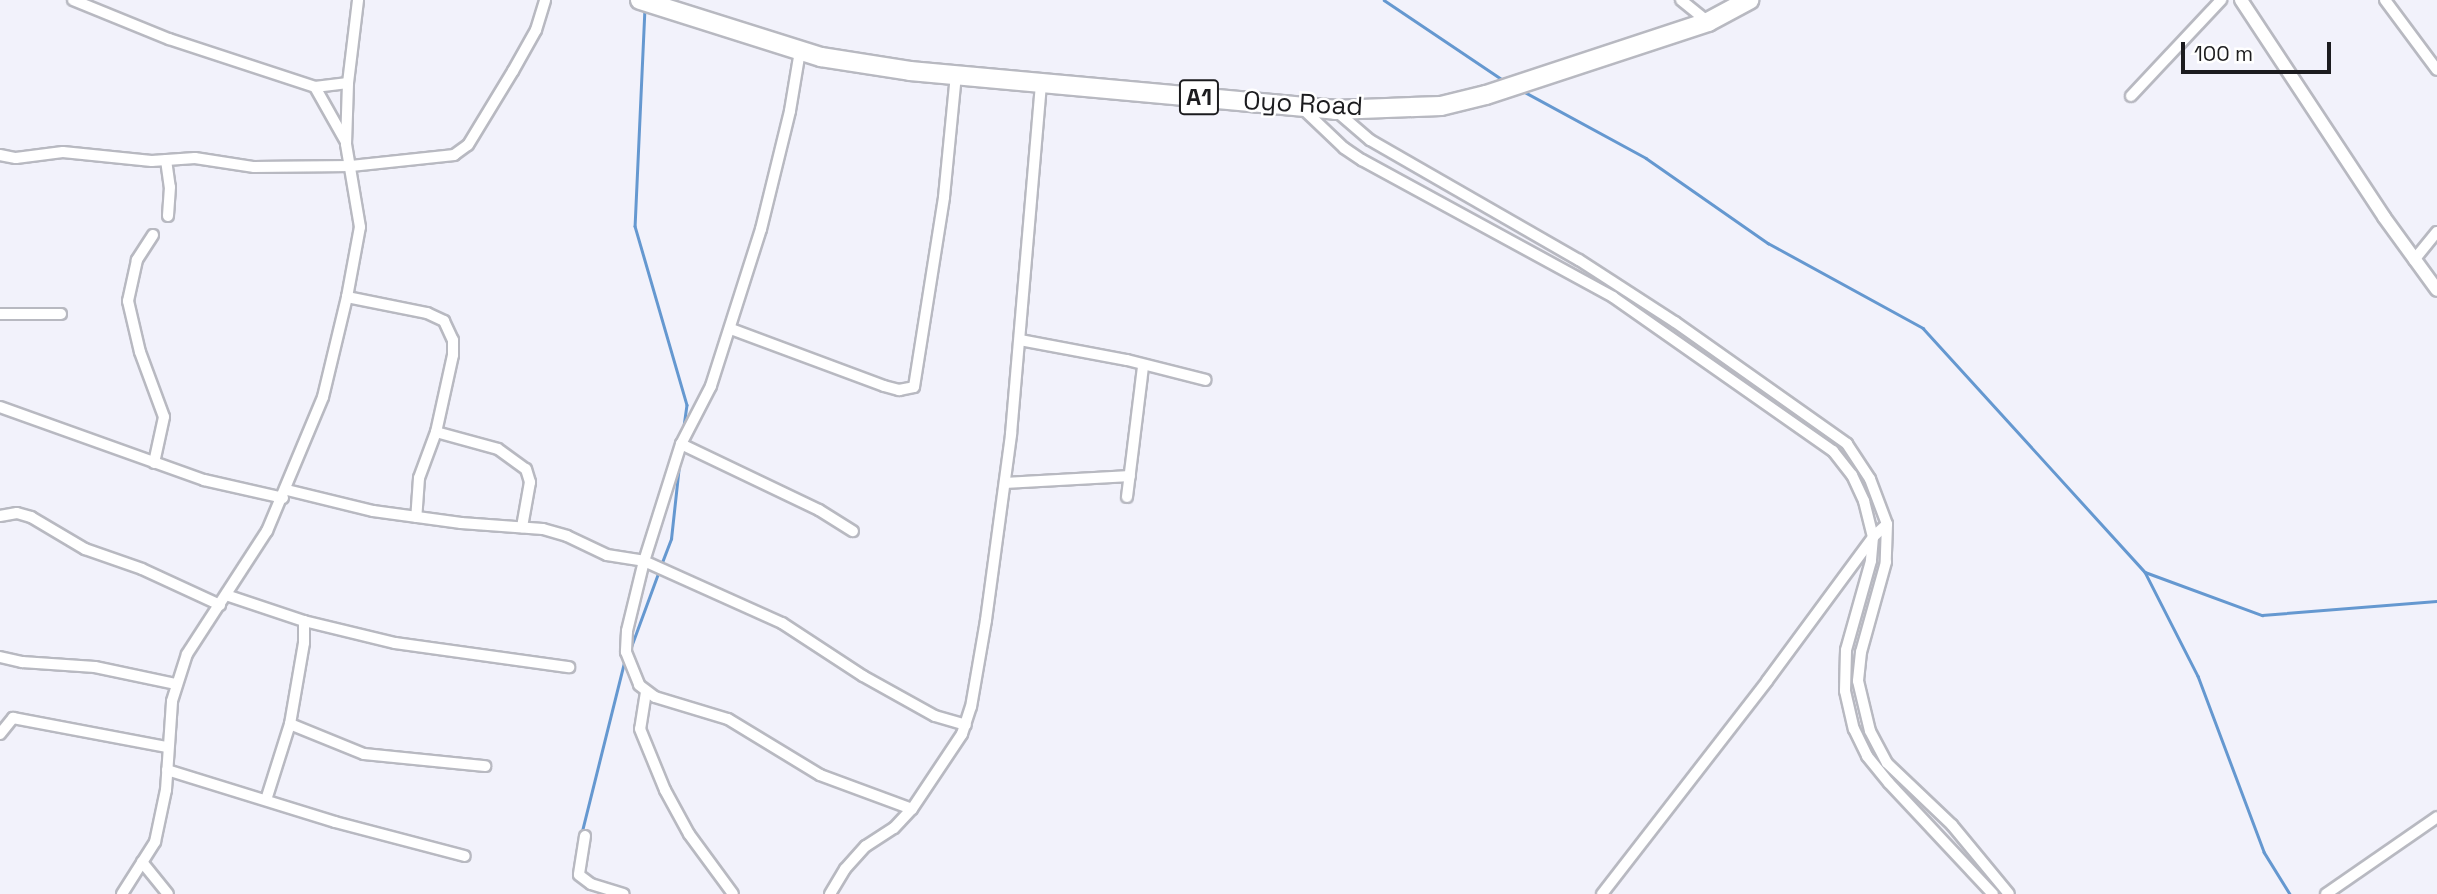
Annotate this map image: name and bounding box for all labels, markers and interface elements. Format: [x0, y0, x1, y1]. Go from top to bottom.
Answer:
scale bar [2185, 28, 2336, 72]
text: 100 m [2194, 40, 2253, 67]
road number: A1 [1178, 76, 1220, 118]
street label: Oyo Road [1242, 85, 1364, 123]

